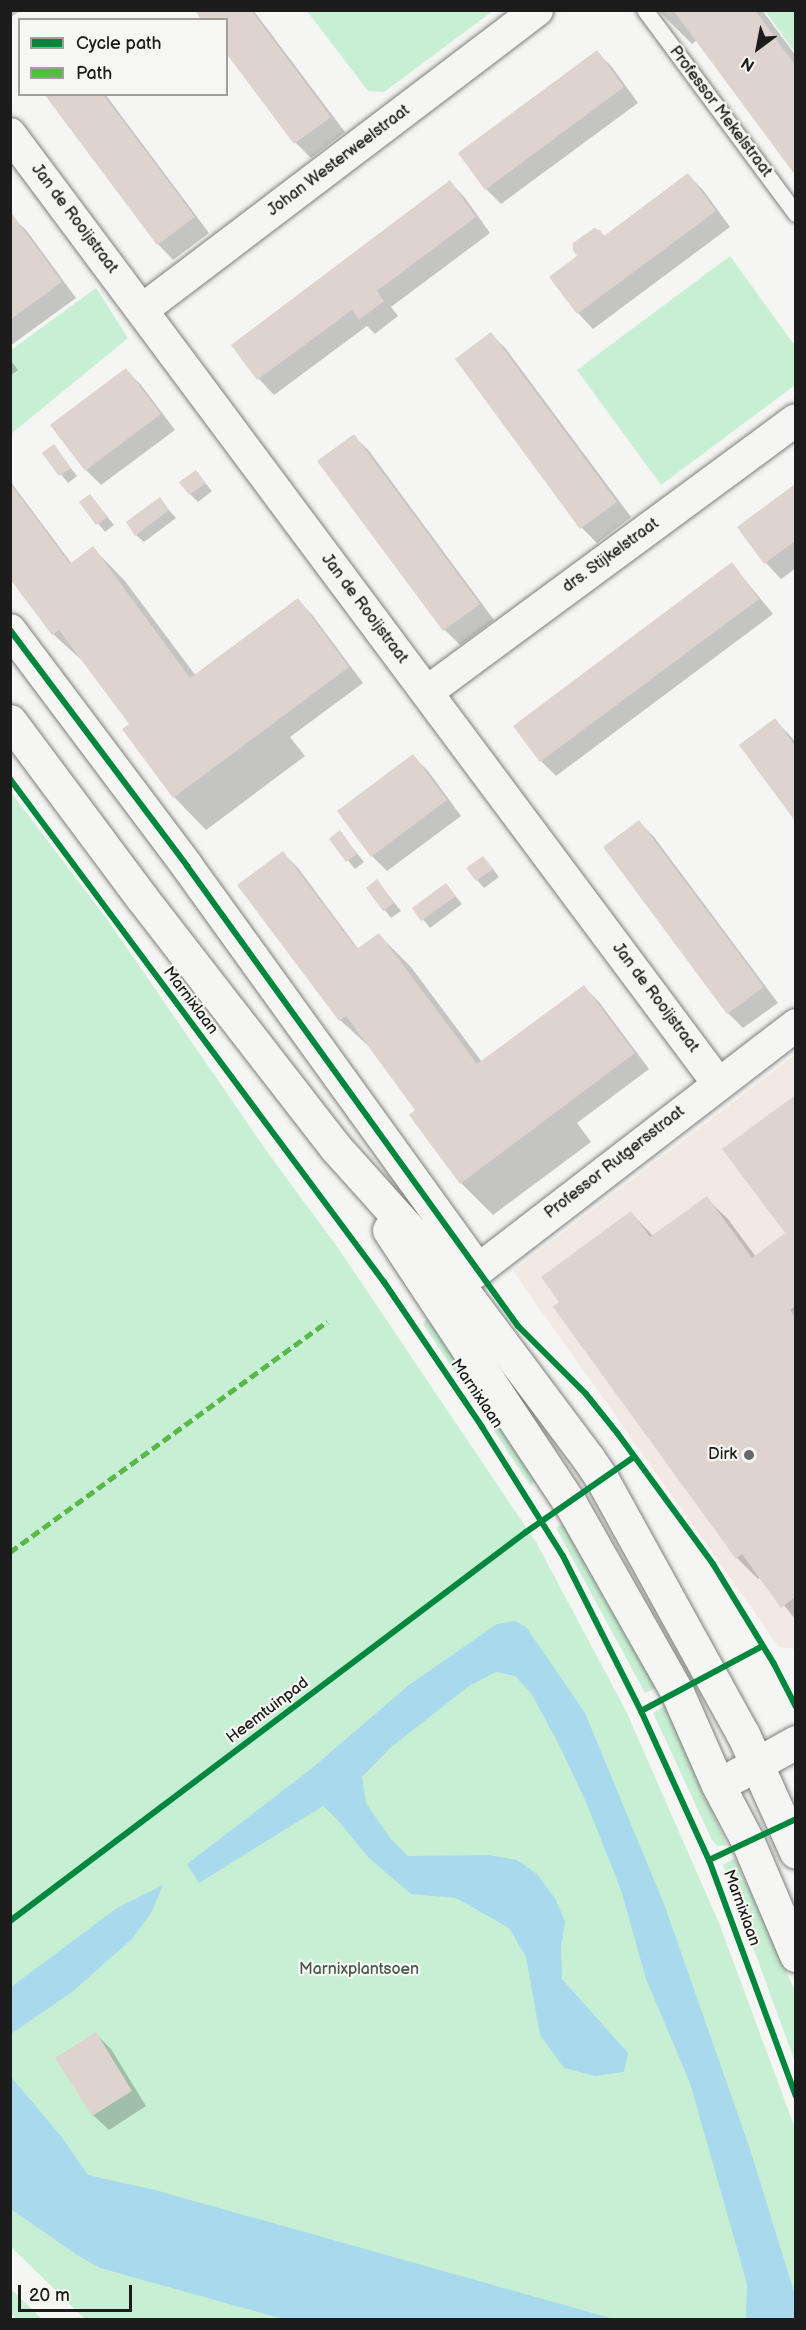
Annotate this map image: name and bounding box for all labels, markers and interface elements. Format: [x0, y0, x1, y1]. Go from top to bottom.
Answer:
legend [18, 18, 228, 96]
north arrow [728, 18, 788, 78]
text: Cycle path [76, 33, 162, 54]
street label: Professor Mekelstraat [665, 43, 775, 181]
text: N [738, 52, 758, 75]
text: Path [76, 63, 112, 84]
street label: Johan Westerweelstraat [264, 101, 414, 221]
street label: Jan de Rooijstraat [27, 161, 121, 277]
street label: drs. Stijkelstraat [559, 515, 663, 597]
street label: Jan de Rooijstraat [317, 551, 411, 667]
street label: Jan de Rooijstraat [608, 940, 702, 1056]
street label: Marnixlaan [158, 963, 222, 1039]
street label: Professor Rutgersstraat [541, 1103, 689, 1223]
street label: Marnixlaan [446, 1356, 506, 1432]
place label: Dirk [708, 1445, 737, 1465]
marker: Dirk [742, 1448, 756, 1462]
street label: Heemtuinpad [223, 1674, 313, 1748]
street label: Marnixlaan [718, 1867, 764, 1949]
park label: Marnixplantsoen [299, 1960, 419, 1980]
scale bar [21, 2273, 135, 2311]
text: 20 m [29, 2285, 70, 2306]

